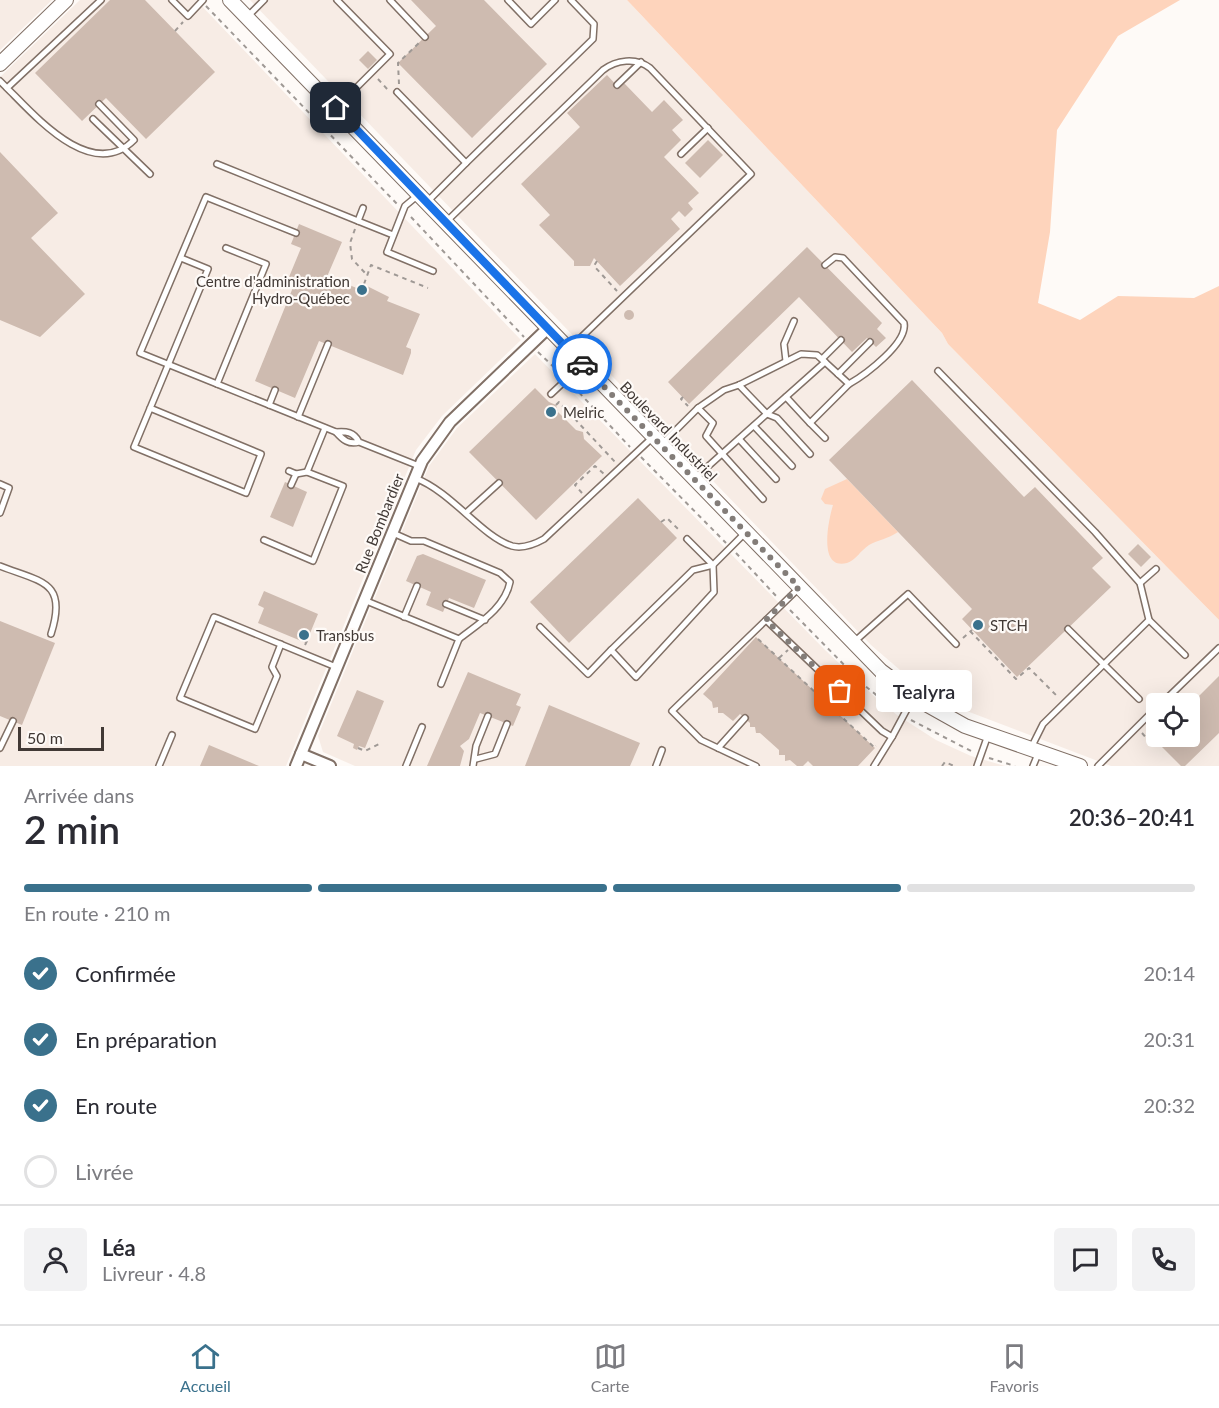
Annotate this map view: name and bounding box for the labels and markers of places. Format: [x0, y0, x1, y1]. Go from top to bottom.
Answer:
pin [310, 82, 361, 133]
place label: Centre d'administration Hydro-Québec [196, 272, 350, 307]
marker: Centre d'administration Hydro-Québec [355, 283, 369, 297]
place label: Melric [563, 403, 604, 421]
marker: Melric [544, 405, 558, 419]
place label: STCH [990, 616, 1028, 634]
marker: STCH [971, 618, 985, 632]
place label: Transbus [316, 626, 374, 644]
marker: Transbus [297, 628, 311, 642]
pin [814, 665, 865, 716]
callout: Tealyra [876, 670, 972, 712]

